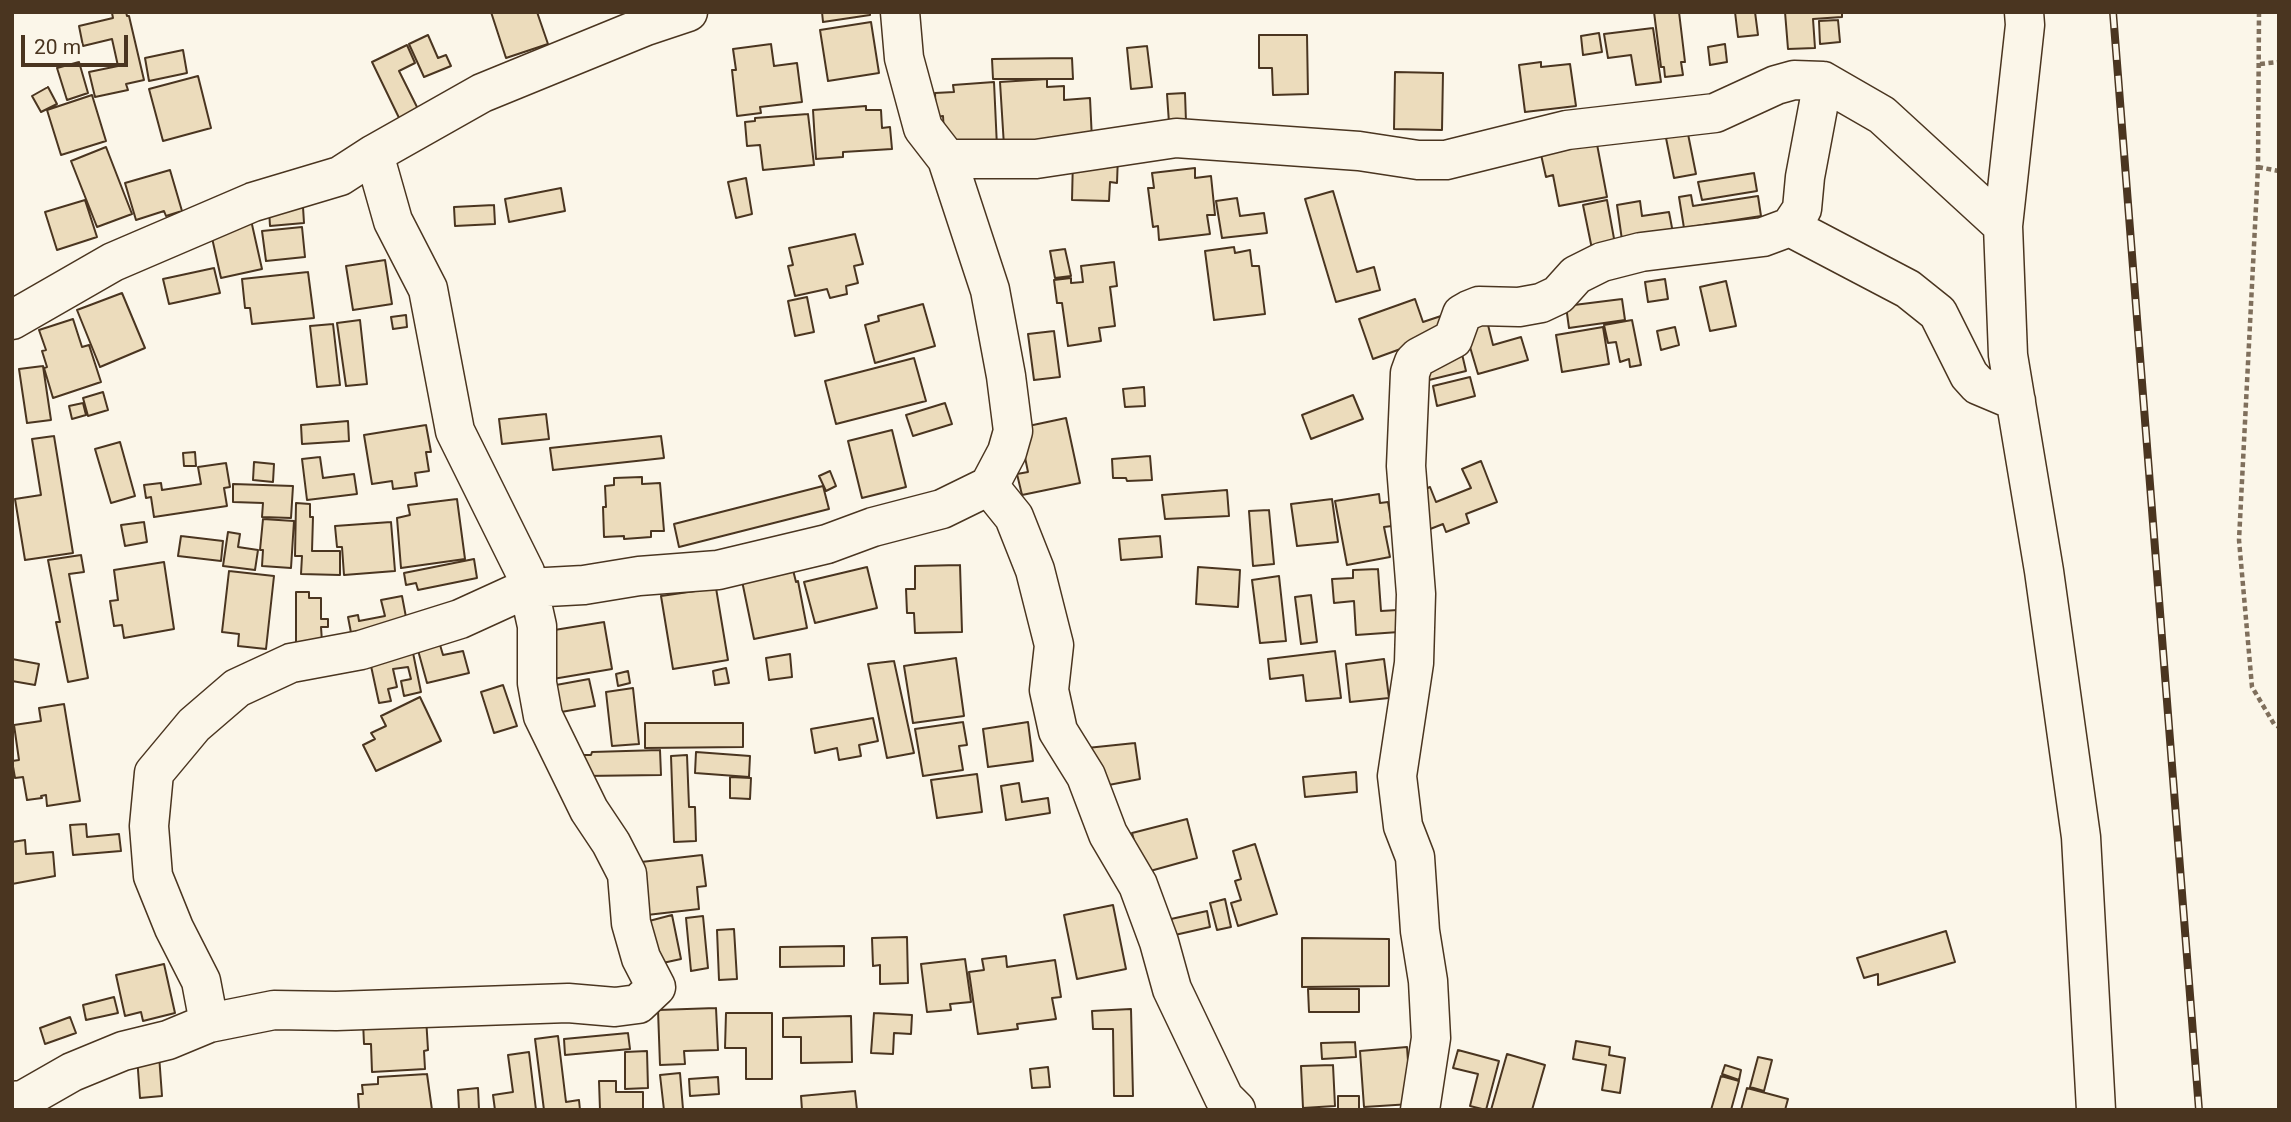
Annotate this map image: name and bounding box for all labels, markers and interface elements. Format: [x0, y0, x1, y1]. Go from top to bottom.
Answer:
scale bar [24, 21, 131, 65]
text: 20 m [34, 35, 81, 59]

